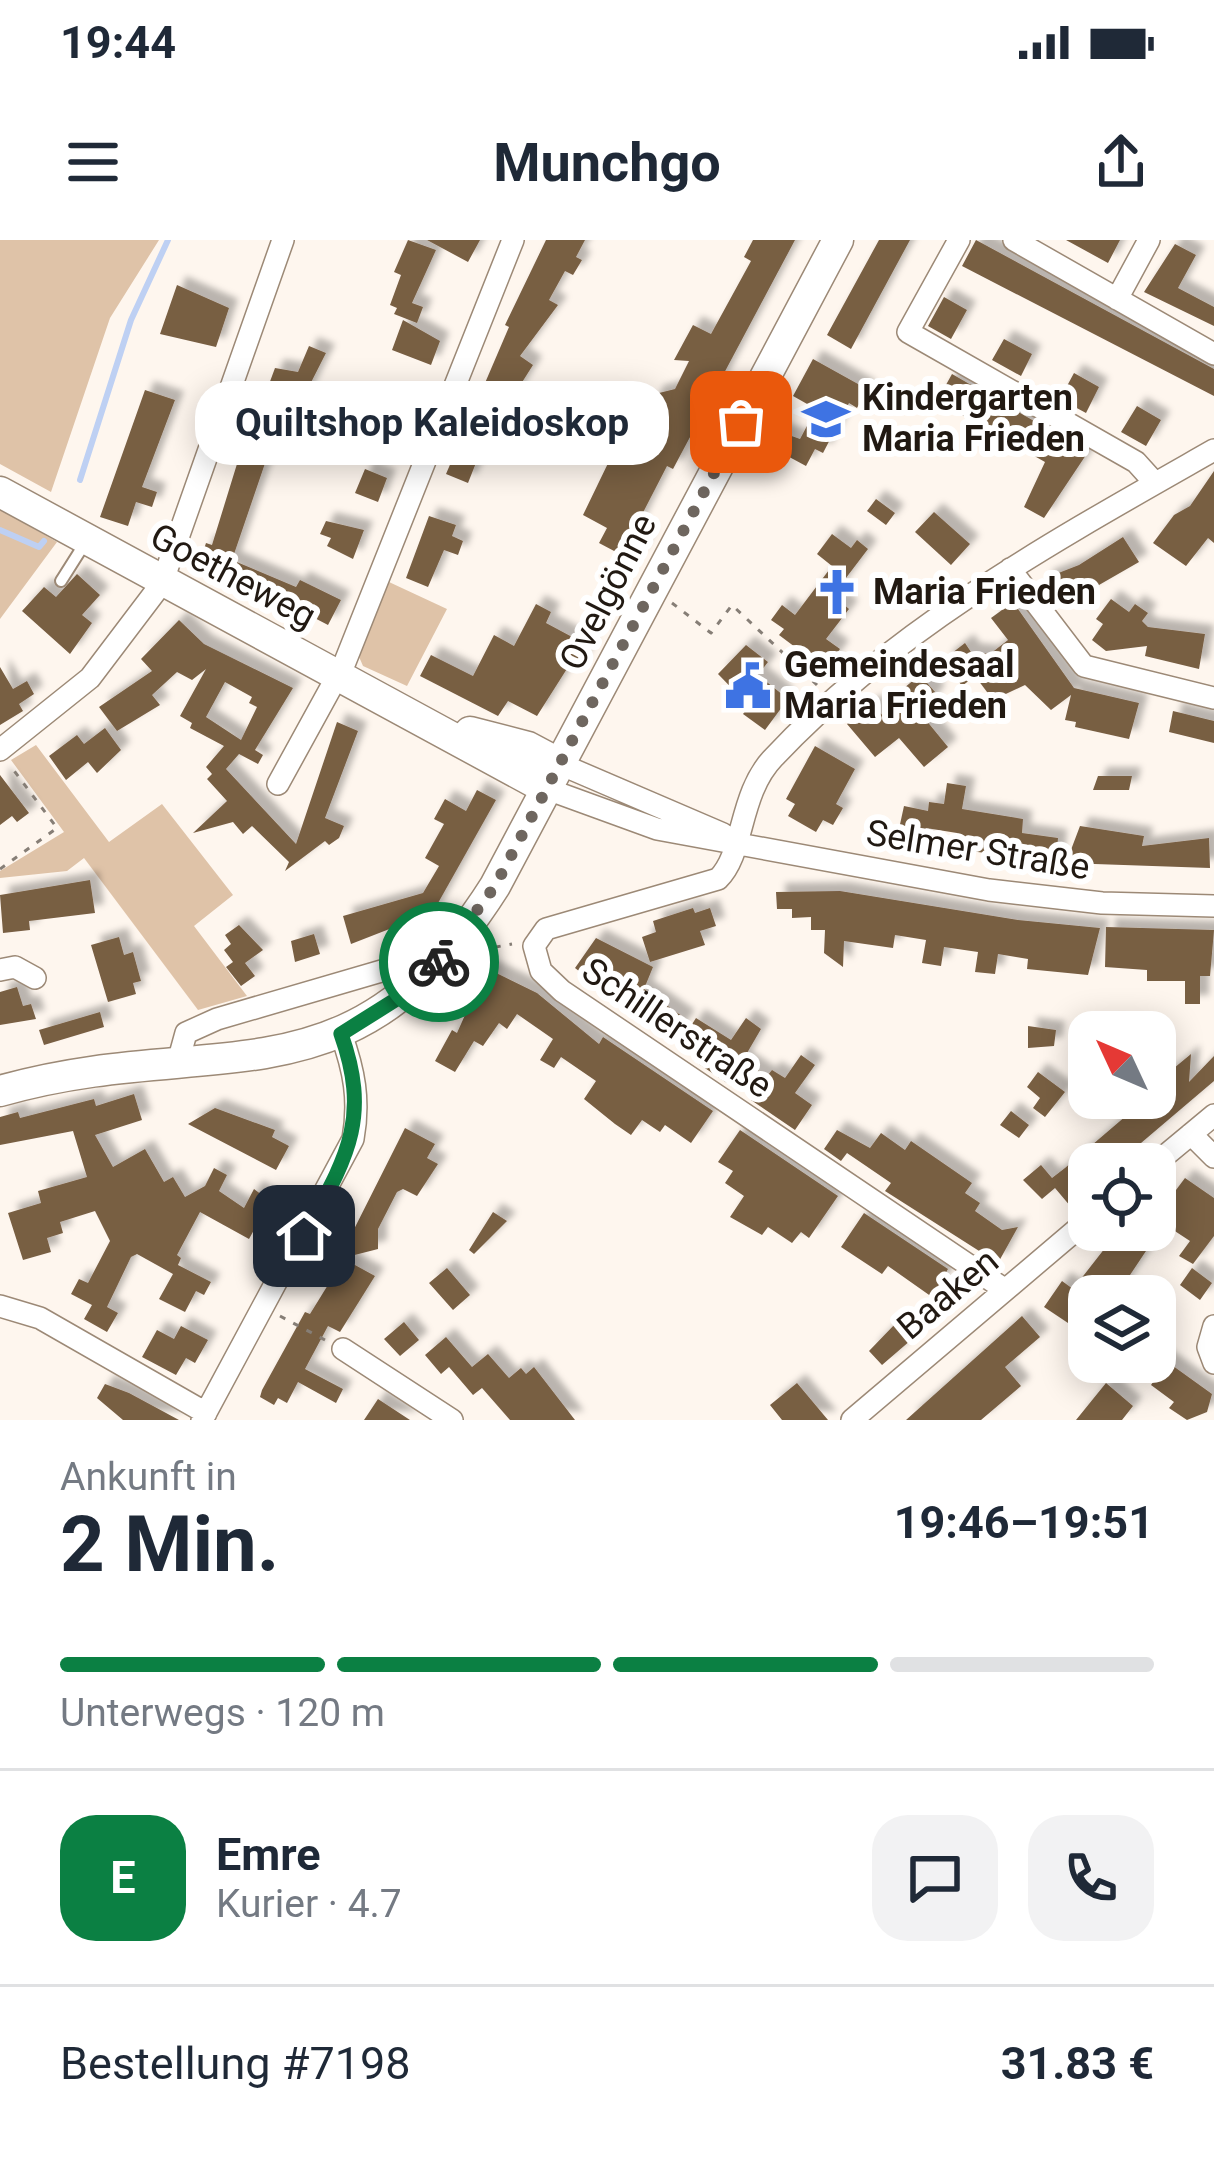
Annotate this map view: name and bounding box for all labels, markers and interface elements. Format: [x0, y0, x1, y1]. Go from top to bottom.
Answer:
text: 19:44 [60, 16, 176, 69]
icon: menu [60, 129, 126, 195]
icon: share [1088, 129, 1154, 195]
text: Munchgo [493, 131, 721, 194]
pin [690, 371, 792, 473]
place label: Kindergarten Maria Frieden [862, 377, 1085, 460]
callout: Quiltshop Kaleidoskop [195, 380, 669, 464]
icon: bag [708, 389, 774, 455]
school or university icon: Kindergarten Maria Frieden [801, 394, 851, 444]
text: Quiltshop Kaleidoskop [235, 400, 629, 446]
street label: Ovelgönne [551, 507, 665, 677]
street label: Goetheweg [143, 515, 323, 637]
church icon: Maria Frieden [812, 567, 862, 617]
place label: Maria Frieden [873, 571, 1096, 613]
place label: Gemeindesaal Maria Frieden [784, 644, 1015, 727]
public building icon: Gemeindesaal Maria Frieden [723, 661, 773, 711]
street label: Selmer Straße [863, 812, 1093, 888]
courier [379, 902, 499, 1022]
icon: bike [406, 929, 472, 995]
street label: Schillerstraße [574, 949, 780, 1107]
north arrow [1068, 1011, 1176, 1119]
map controls [1068, 1011, 1176, 1383]
button: locate [1068, 1143, 1176, 1251]
pin [253, 1185, 355, 1287]
icon: home [271, 1203, 337, 1269]
street label: Baaken [889, 1240, 1007, 1348]
button: layers [1068, 1275, 1176, 1383]
text: Ankunft in [60, 1454, 237, 1500]
text: 19:46–19:51 [894, 1496, 1154, 1549]
text: 2 Min. [60, 1499, 279, 1590]
text: Unterwegs · 120 m [60, 1690, 385, 1736]
button: chat [872, 1815, 998, 1941]
button: phone [1028, 1815, 1154, 1941]
text: Emre [216, 1828, 321, 1881]
text: E [110, 1851, 136, 1904]
text: Kurier · 4.7 [216, 1881, 402, 1927]
text: Bestellung #7198 [60, 2037, 411, 2090]
text: 31.83 € [1001, 2037, 1154, 2090]

